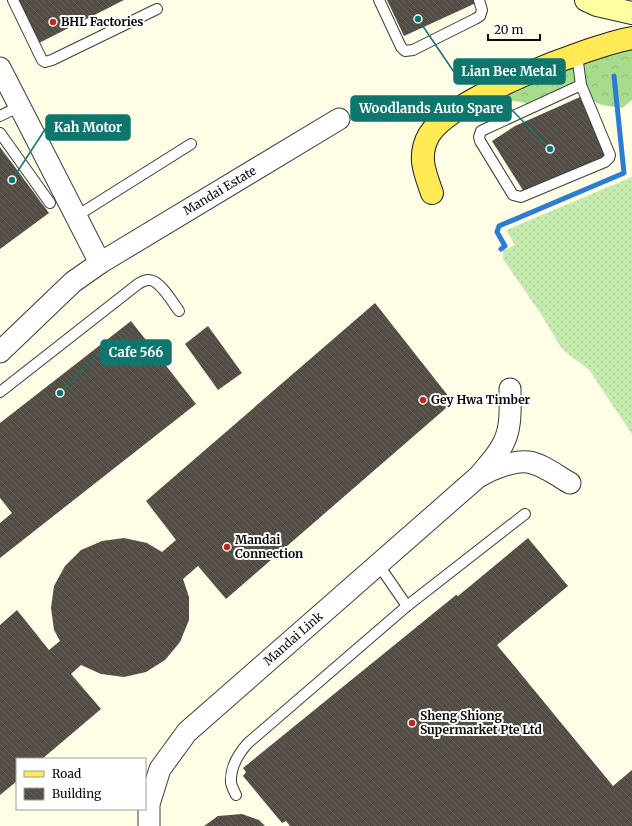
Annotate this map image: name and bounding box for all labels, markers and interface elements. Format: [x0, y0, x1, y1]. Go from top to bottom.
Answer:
place label: BHL Factories [61, 14, 144, 29]
scale bar [488, 16, 540, 42]
marker: BHL Factories [48, 17, 58, 27]
text: 20 m [494, 22, 523, 37]
callout: Lian Bee Metal [454, 59, 565, 84]
text: Lian Bee Metal [461, 63, 557, 80]
callout: Woodlands Auto Spare [351, 96, 511, 121]
text: Woodlands Auto Spare [358, 100, 503, 117]
callout: Kah Motor [46, 115, 130, 140]
text: Kah Motor [54, 119, 122, 136]
street label: Mandai Estate [180, 163, 259, 218]
callout: Cafe 566 [101, 340, 171, 365]
text: Cafe 566 [109, 344, 163, 361]
place label: Gey Hwa Timber [431, 392, 531, 407]
marker: Gey Hwa Timber [418, 395, 428, 405]
place label: Mandai Connection [235, 532, 303, 561]
marker: Mandai Connection [222, 542, 232, 552]
street label: Mandai Link [260, 608, 326, 668]
place label: Sheng Shiong Supermarket Pte Ltd [420, 708, 542, 737]
marker: Sheng Shiong Supermarket Pte Ltd [407, 718, 417, 728]
legend [16, 758, 146, 810]
text: Road [52, 766, 81, 781]
text: Building [52, 786, 102, 801]

